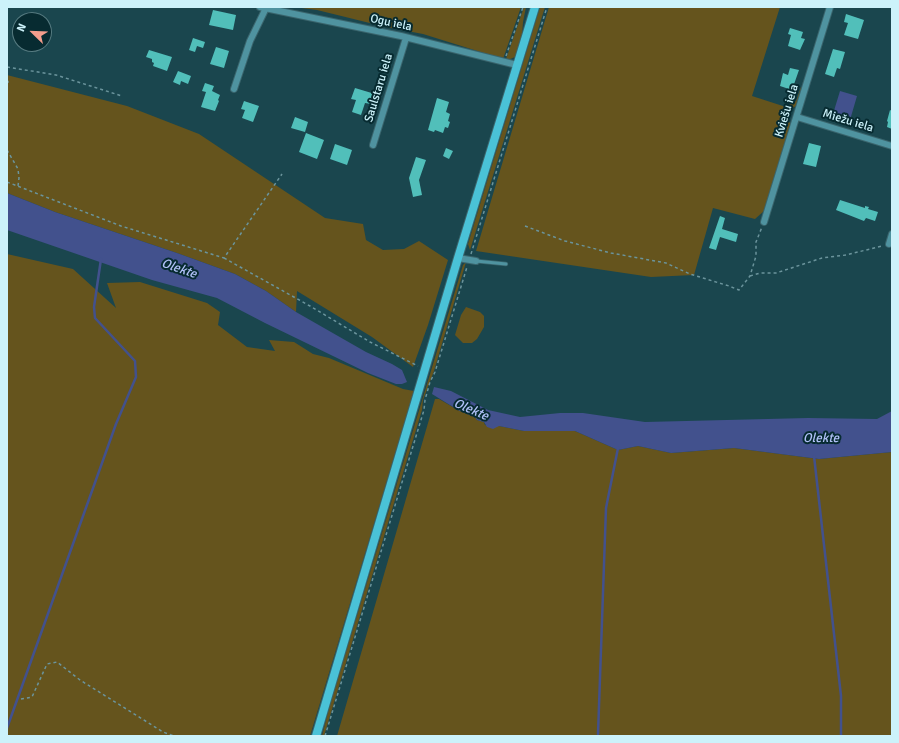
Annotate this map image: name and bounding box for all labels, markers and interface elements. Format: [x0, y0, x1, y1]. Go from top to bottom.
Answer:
north arrow [12, 12, 52, 52]
street label: Ogu iela [369, 12, 413, 34]
text: N [14, 21, 29, 34]
street label: Saulstaru iela [362, 52, 396, 124]
street label: Kviešu iela [772, 83, 802, 139]
street label: Miežu iela [821, 106, 875, 136]
water label: Olekte [159, 256, 199, 282]
water label: Olekte [451, 396, 491, 424]
water label: Olekte [803, 431, 839, 447]

